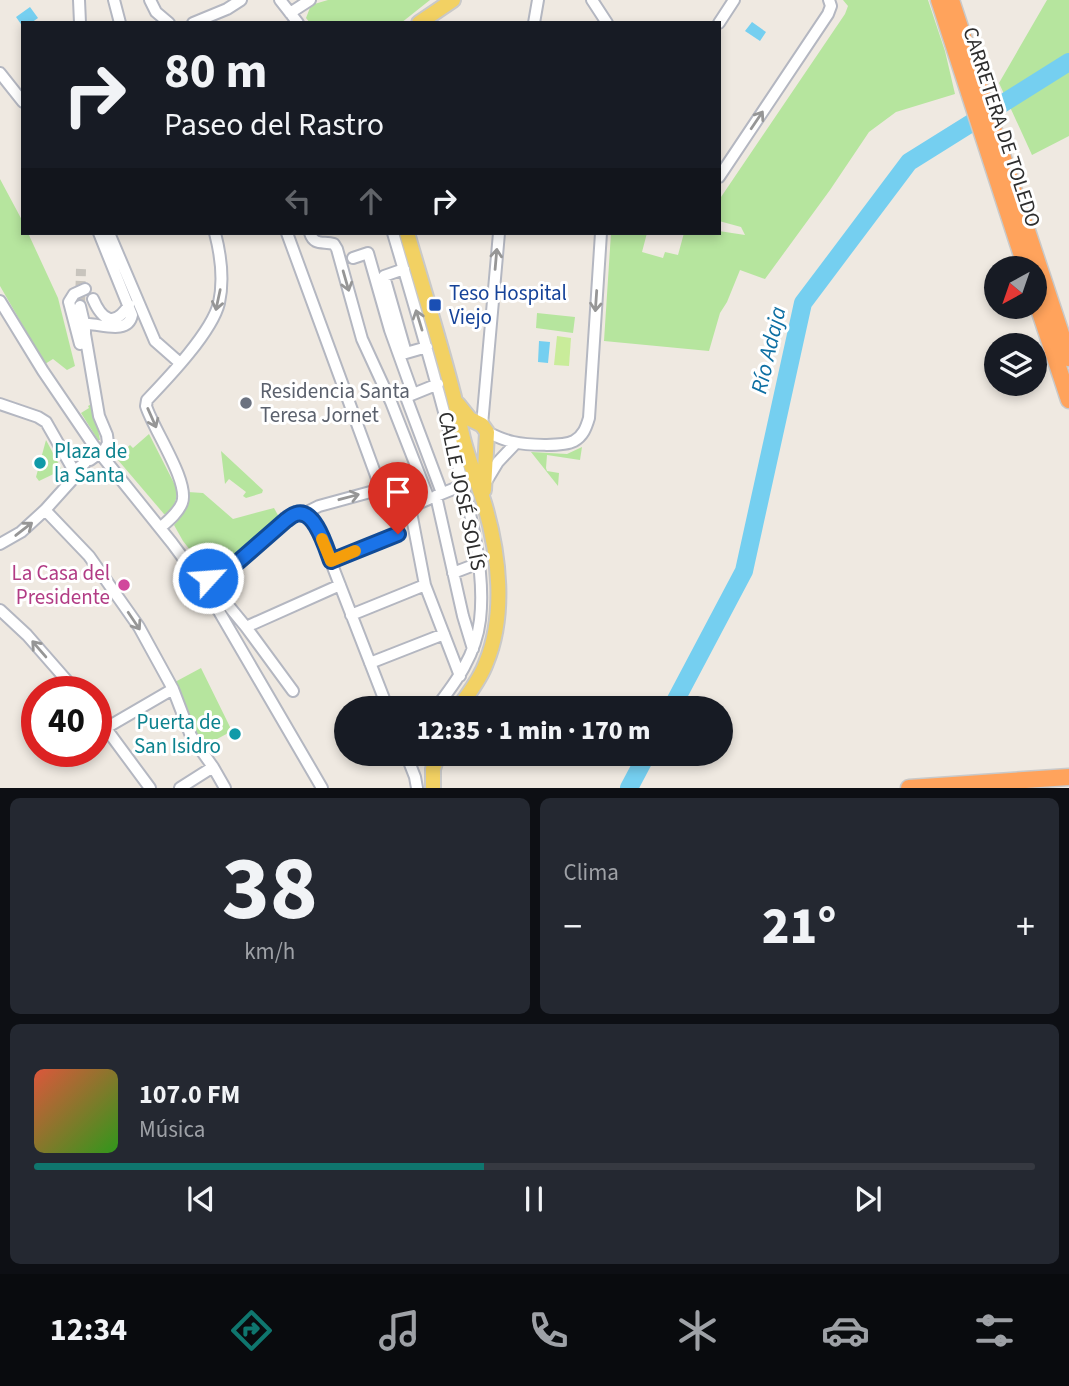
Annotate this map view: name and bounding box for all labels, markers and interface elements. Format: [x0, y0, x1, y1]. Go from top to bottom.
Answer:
street label: CARRETERA DE TOLEDO [955, 23, 1049, 231]
text: 80 m [164, 37, 268, 107]
icon: right [49, 49, 140, 140]
text: Paseo del Rastro [164, 102, 384, 148]
one-way arrow [750, 111, 764, 130]
icon: left [279, 182, 317, 220]
icon: ahead [352, 182, 390, 220]
icon: right [425, 182, 463, 220]
one-way arrow [490, 249, 503, 271]
north arrow [984, 256, 1046, 318]
map controls [984, 256, 1047, 396]
one-way arrow [340, 270, 353, 292]
place label: Teso Hospital Viejo [449, 278, 567, 332]
one-way arrow [211, 288, 225, 311]
one-way arrow [589, 289, 602, 312]
marker: Teso Hospital Viejo [427, 297, 443, 313]
water label: Río Adaja [742, 303, 795, 397]
one-way arrow [411, 309, 424, 331]
button: layers [984, 333, 1047, 396]
place label: Residencia Santa Teresa Jornet [260, 376, 410, 430]
marker: Residencia Santa Teresa Jornet [238, 395, 254, 411]
one-way arrow [146, 407, 159, 428]
street label: CALLE JOSÉ SOLÍS [431, 409, 493, 573]
place label: Plaza de la Santa [54, 436, 127, 490]
marker: Plaza de la Santa [32, 455, 48, 471]
pin [368, 462, 428, 534]
icon: arrive [379, 473, 417, 511]
one-way arrow [338, 490, 360, 503]
one-way arrow [14, 521, 32, 537]
position arrow [171, 541, 245, 615]
place label: La Casa del Presidente [11, 558, 110, 612]
marker: La Casa del Presidente [116, 577, 132, 593]
one-way arrow [127, 610, 141, 630]
one-way arrow [31, 640, 47, 658]
speed limit sign: 40 [21, 676, 112, 767]
place label: Puerta de San Isidro [134, 707, 221, 761]
text: 12:35 · 1 min · 170 m [417, 712, 650, 749]
marker: Puerta de San Isidro [227, 726, 243, 742]
text: 38 [222, 825, 318, 954]
text: Clima [564, 856, 619, 889]
text: 21° [762, 890, 837, 964]
text: − [564, 900, 582, 954]
text: + [1016, 900, 1035, 954]
text: km/h [244, 935, 295, 968]
text: 107.0 FM [139, 1076, 240, 1113]
text: Música [139, 1113, 205, 1146]
icon: previous [182, 1180, 220, 1218]
icon: pause [515, 1180, 553, 1218]
icon: next [849, 1180, 887, 1218]
icon: directions [227, 1306, 276, 1355]
icon: music [375, 1306, 424, 1355]
icon: phone [524, 1306, 573, 1355]
icon: climate [673, 1306, 722, 1355]
icon: car [821, 1306, 870, 1355]
icon: filters [970, 1306, 1019, 1355]
text: 12:34 [50, 1307, 127, 1353]

